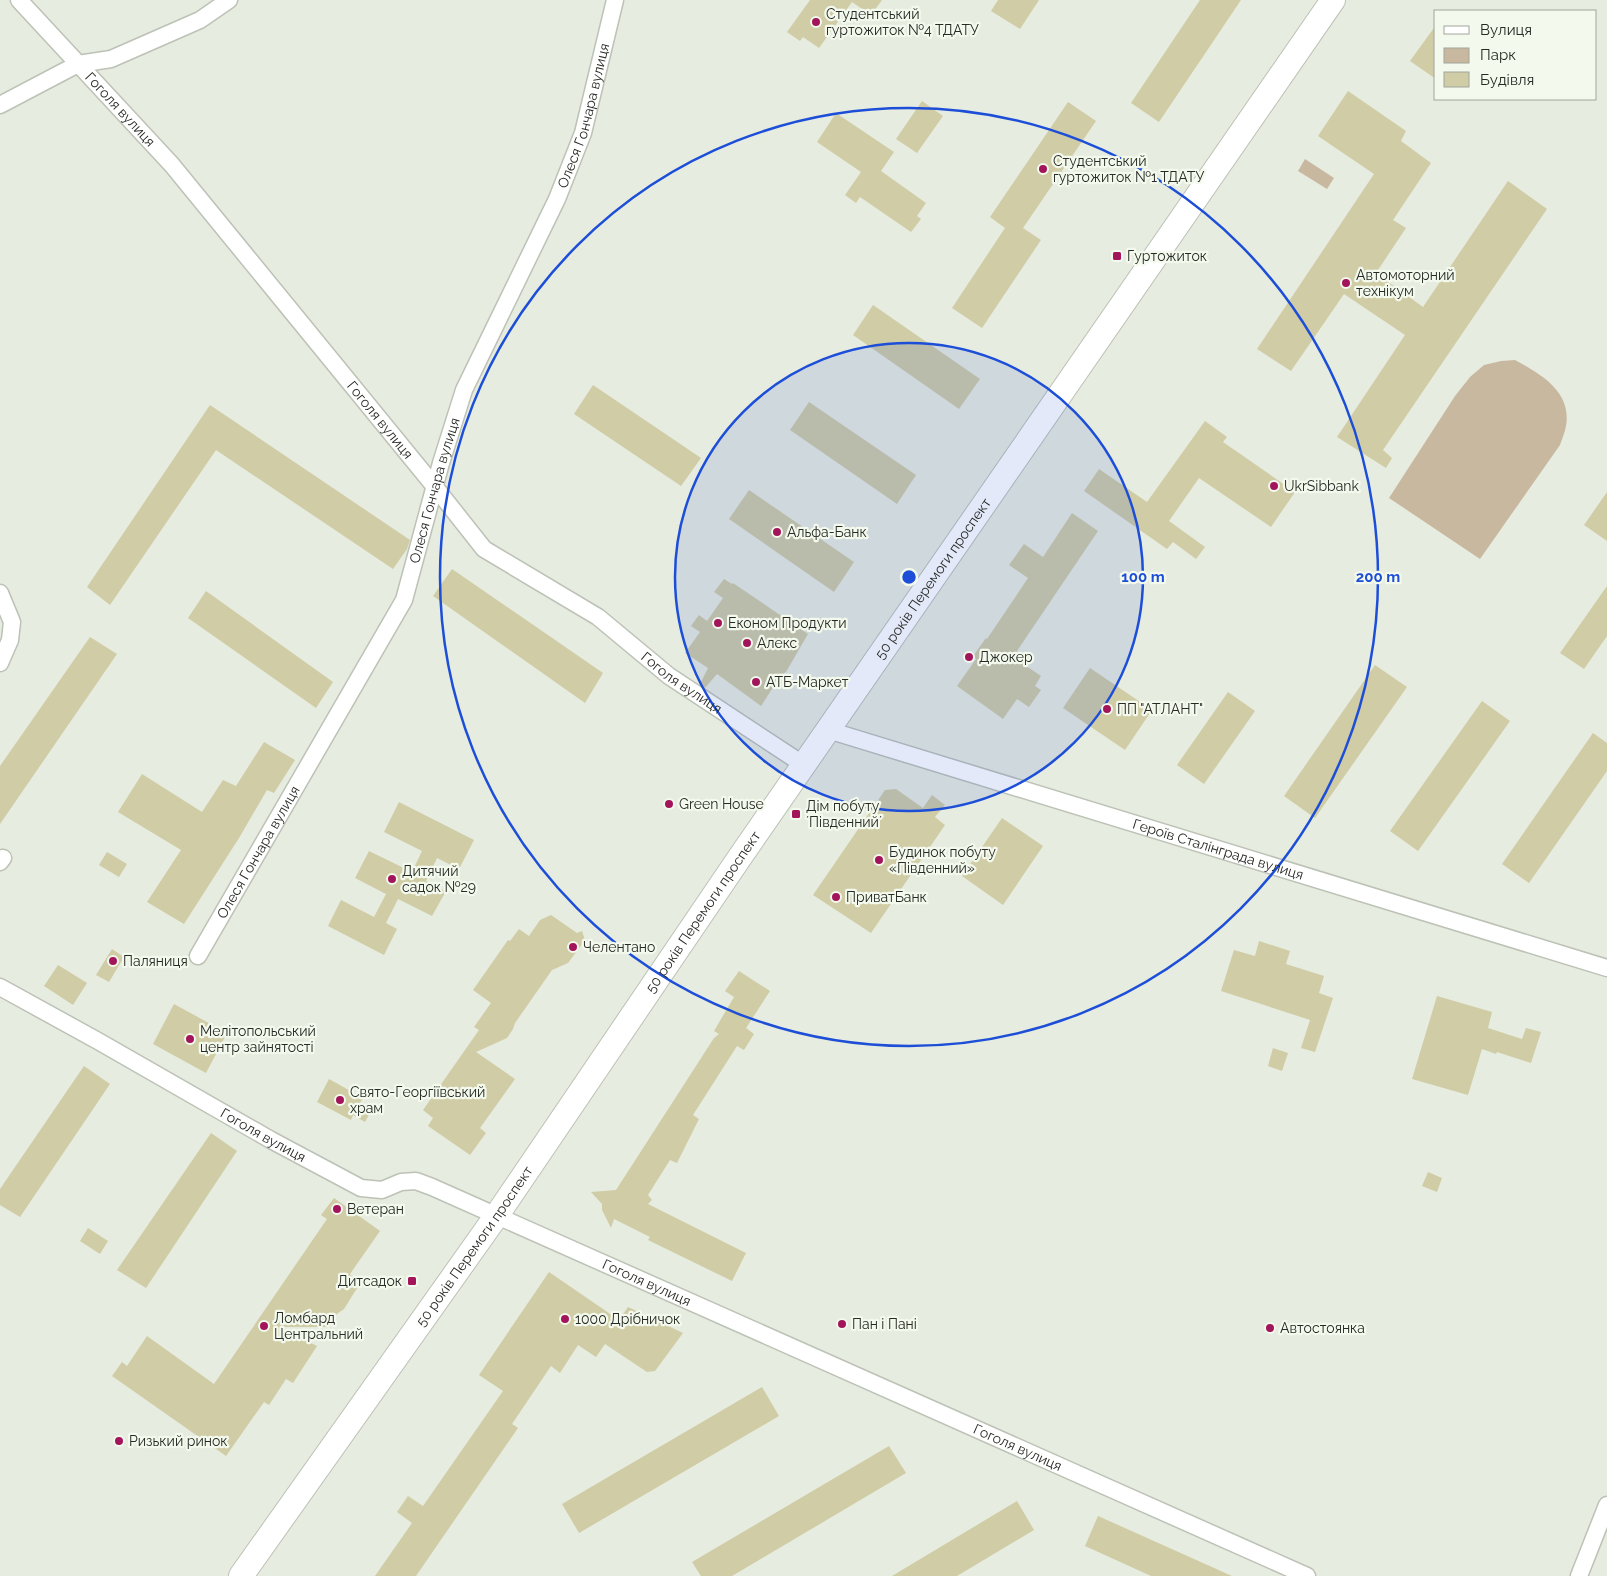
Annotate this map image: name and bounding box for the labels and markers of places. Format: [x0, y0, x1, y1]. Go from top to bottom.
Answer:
place label: Студентський гуртожиток №4 ТДАТУ [826, 6, 979, 38]
marker: Студентський гуртожиток №4 ТДАТУ [810, 16, 822, 28]
place label: Студентський гуртожиток №1 ТДАТУ [1053, 153, 1204, 185]
marker: Студентський гуртожиток №1 ТДАТУ [1037, 163, 1049, 175]
place label: Гуртожиток [1127, 248, 1207, 264]
marker: Гуртожиток [1111, 250, 1123, 262]
place label: Автомоторний технікум [1356, 267, 1455, 299]
marker: Автомоторний технікум [1340, 277, 1352, 289]
place label: UkrSibbank [1284, 478, 1359, 494]
marker: UkrSibbank [1268, 480, 1280, 492]
place label: Альфа-Банк [787, 524, 867, 540]
marker: Альфа-Банк [771, 526, 783, 538]
centre of rings [900, 568, 918, 586]
place label: Економ Продукти [728, 615, 847, 631]
marker: Економ Продукти [712, 617, 724, 629]
place label: Алекс [757, 635, 798, 651]
marker: Алекс [741, 637, 753, 649]
place label: Джокер [979, 649, 1033, 665]
marker: Джокер [963, 651, 975, 663]
place label: АТБ-Маркет [766, 674, 849, 690]
marker: АТБ-Маркет [750, 676, 762, 688]
place label: ПП "АТЛАНТ" [1117, 701, 1203, 717]
marker: ПП "АТЛАНТ" [1101, 703, 1113, 715]
place label: Green House [679, 796, 764, 812]
marker: Green House [663, 798, 675, 810]
place label: Дім побуту ʼПівденнийʼ [806, 798, 882, 830]
marker: Дім побуту ʼПівденнийʼ [790, 808, 802, 820]
place label: Будинок побуту «Південний» [889, 844, 996, 876]
marker: Будинок побуту «Південний» [873, 854, 885, 866]
place label: Дитячий садок №29 [402, 863, 476, 895]
marker: Дитячий садок №29 [386, 873, 398, 885]
place label: ПриватБанк [846, 889, 927, 905]
marker: ПриватБанк [830, 891, 842, 903]
place label: Челентано [583, 939, 655, 955]
marker: Челентано [567, 941, 579, 953]
place label: Паляниця [123, 953, 188, 969]
marker: Паляниця [107, 955, 119, 967]
place label: Мелітопольський центр зайнятості [200, 1023, 316, 1055]
marker: Мелітопольський центр зайнятості [184, 1033, 196, 1045]
place label: Свято-Георгіївський храм [350, 1084, 485, 1116]
marker: Свято-Георгіївський храм [334, 1094, 346, 1106]
place label: Ветеран [347, 1201, 404, 1217]
marker: Ветеран [331, 1203, 343, 1215]
place label: Дитсадок [337, 1273, 402, 1289]
marker: Дитсадок [406, 1275, 418, 1287]
place label: Ломбард Центральний [274, 1310, 363, 1342]
place label: 1000 Дрібничок [575, 1311, 680, 1327]
marker: 1000 Дрібничок [559, 1313, 571, 1325]
place label: Пан і Пані [852, 1316, 917, 1332]
marker: Пан і Пані [836, 1318, 848, 1330]
marker: Ломбард Центральний [258, 1320, 270, 1332]
place label: Автостоянка [1280, 1320, 1365, 1336]
marker: Автостоянка [1264, 1322, 1276, 1334]
place label: Ризький ринок [129, 1433, 228, 1449]
marker: Ризький ринок [113, 1435, 125, 1447]

